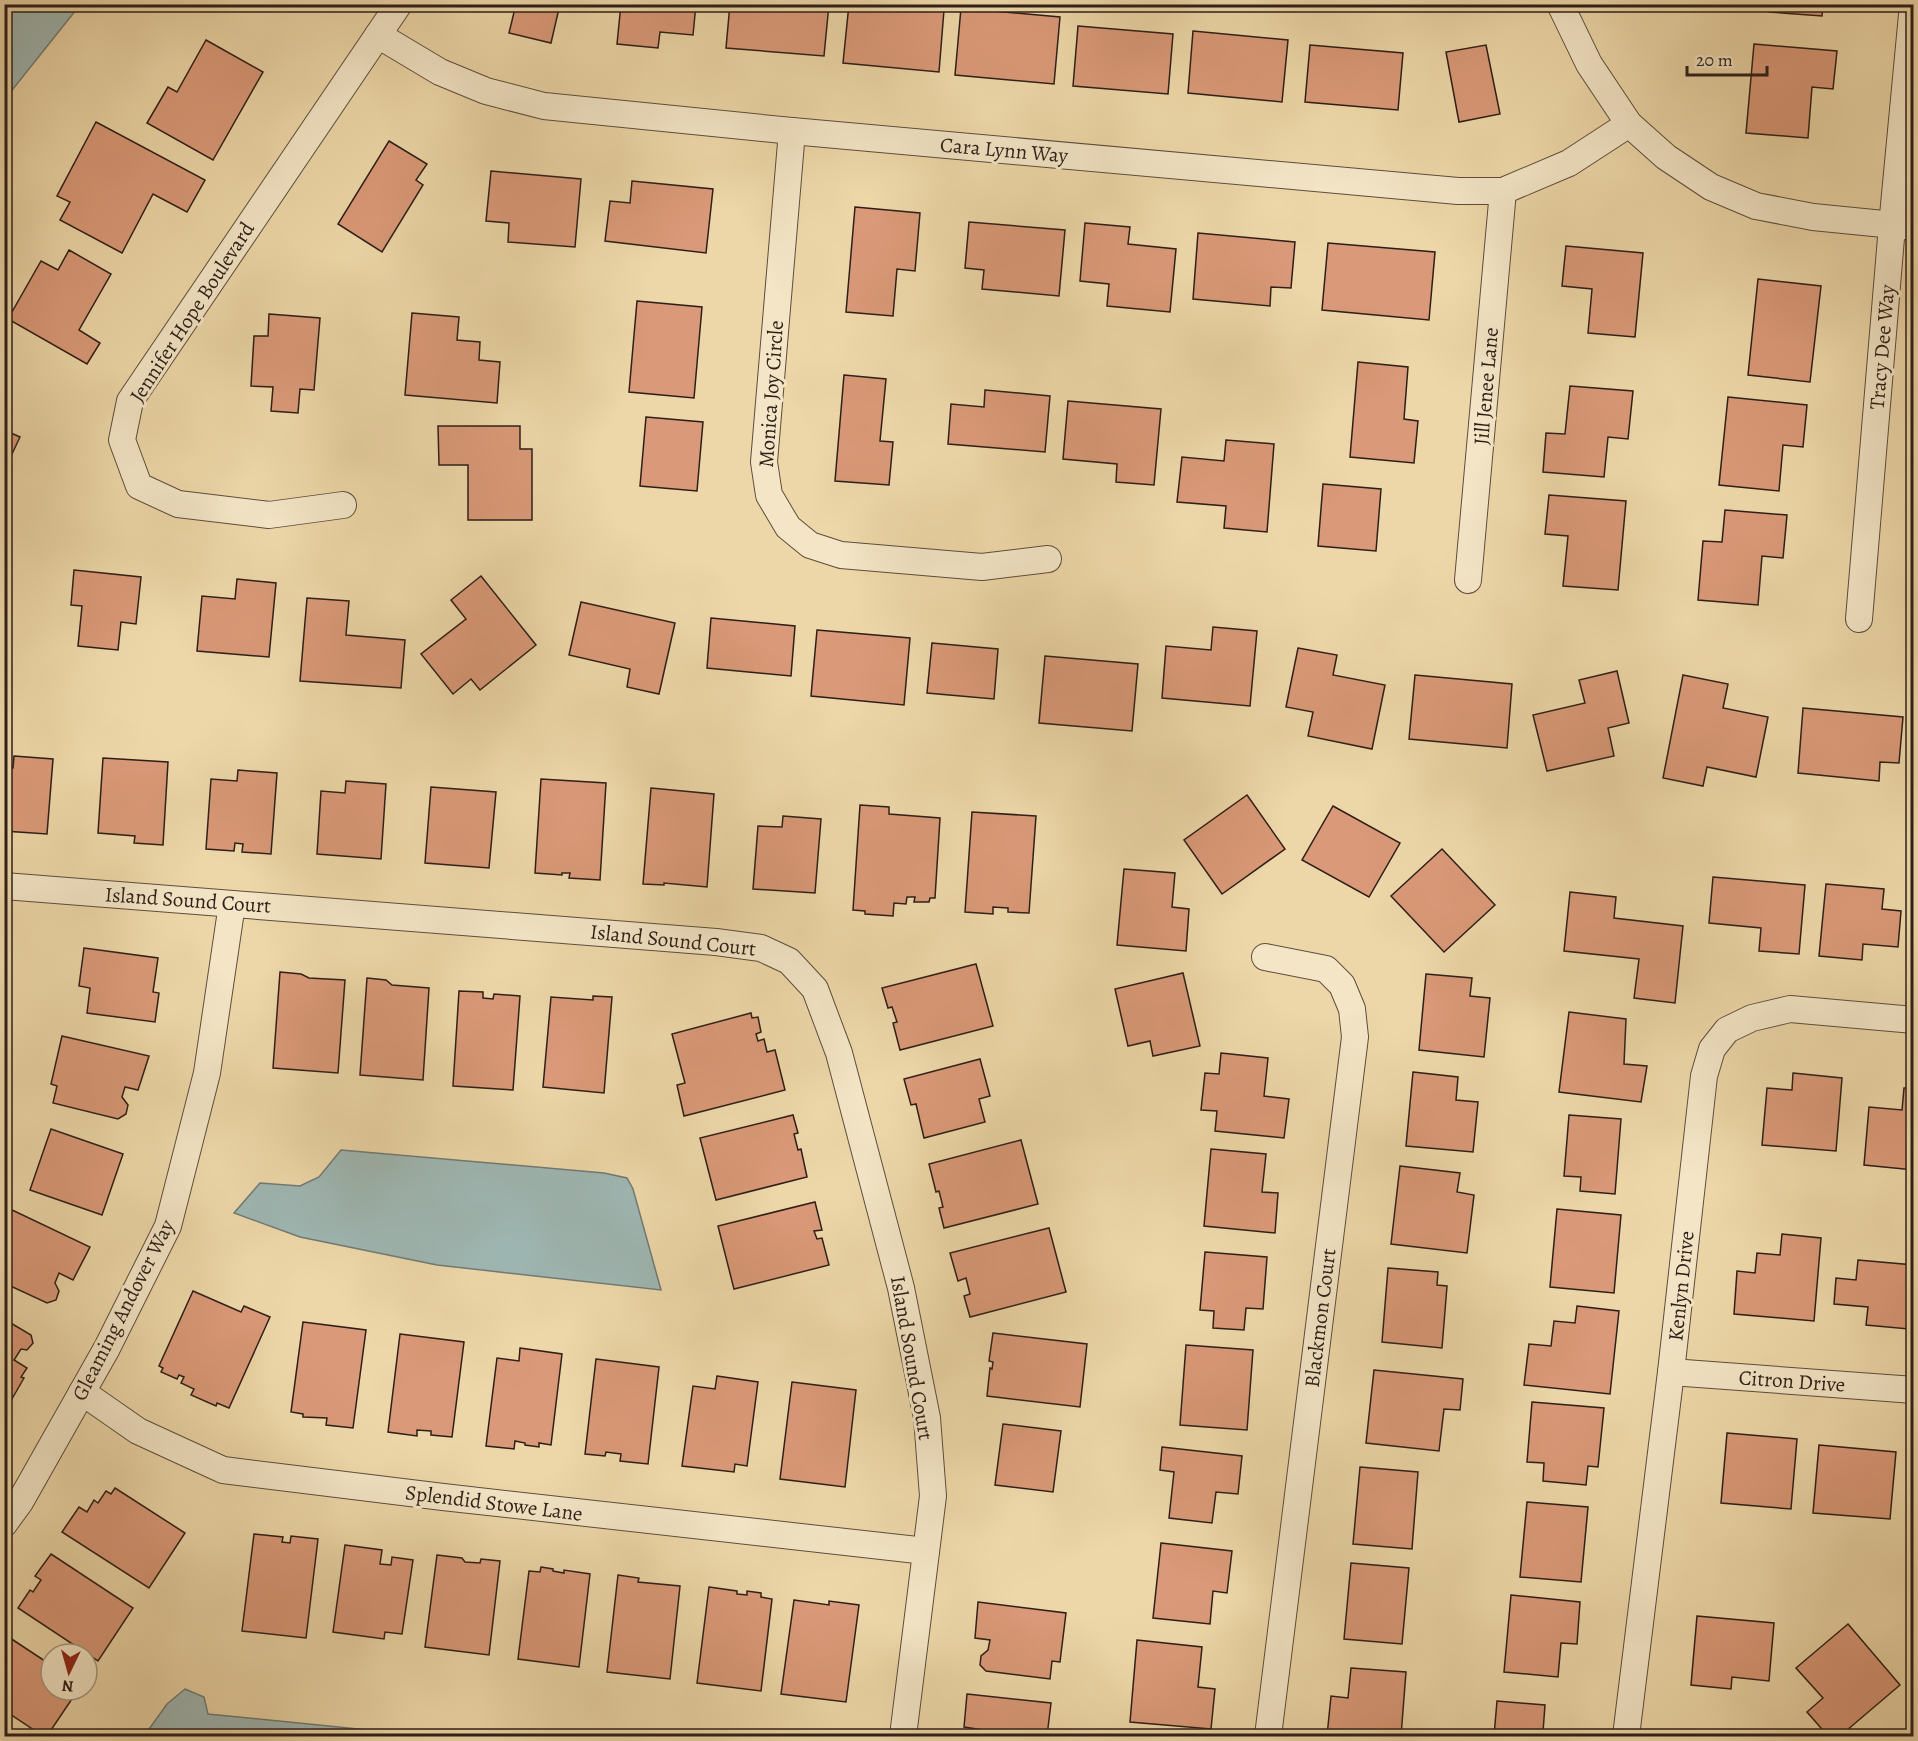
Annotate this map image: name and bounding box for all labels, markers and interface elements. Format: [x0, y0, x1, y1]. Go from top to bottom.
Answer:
scale bar [1687, 39, 1766, 77]
text: 20 m [1696, 48, 1733, 72]
street label: Cara Lynn Way [939, 130, 1070, 170]
street label: Jennifer Hope Boulevard [123, 216, 261, 408]
street label: Tracy Dee Way [1863, 283, 1901, 411]
street label: Monica Joy Circle [752, 319, 790, 469]
street label: Jill Jenee Lane [1467, 326, 1505, 446]
street label: Island Sound Court [104, 880, 272, 920]
street label: Island Sound Court [589, 917, 757, 963]
street label: Gleaming Andover Way [65, 1214, 181, 1405]
street label: Kenlyn Drive [1661, 1229, 1701, 1343]
street label: Blackmon Court [1298, 1247, 1342, 1389]
street label: Island Sound Court [884, 1274, 940, 1442]
street label: Citron Drive [1738, 1363, 1846, 1399]
street label: Splendid Stowe Lane [404, 1478, 584, 1528]
north arrow [39, 1642, 99, 1702]
text: N [61, 1674, 75, 1697]

